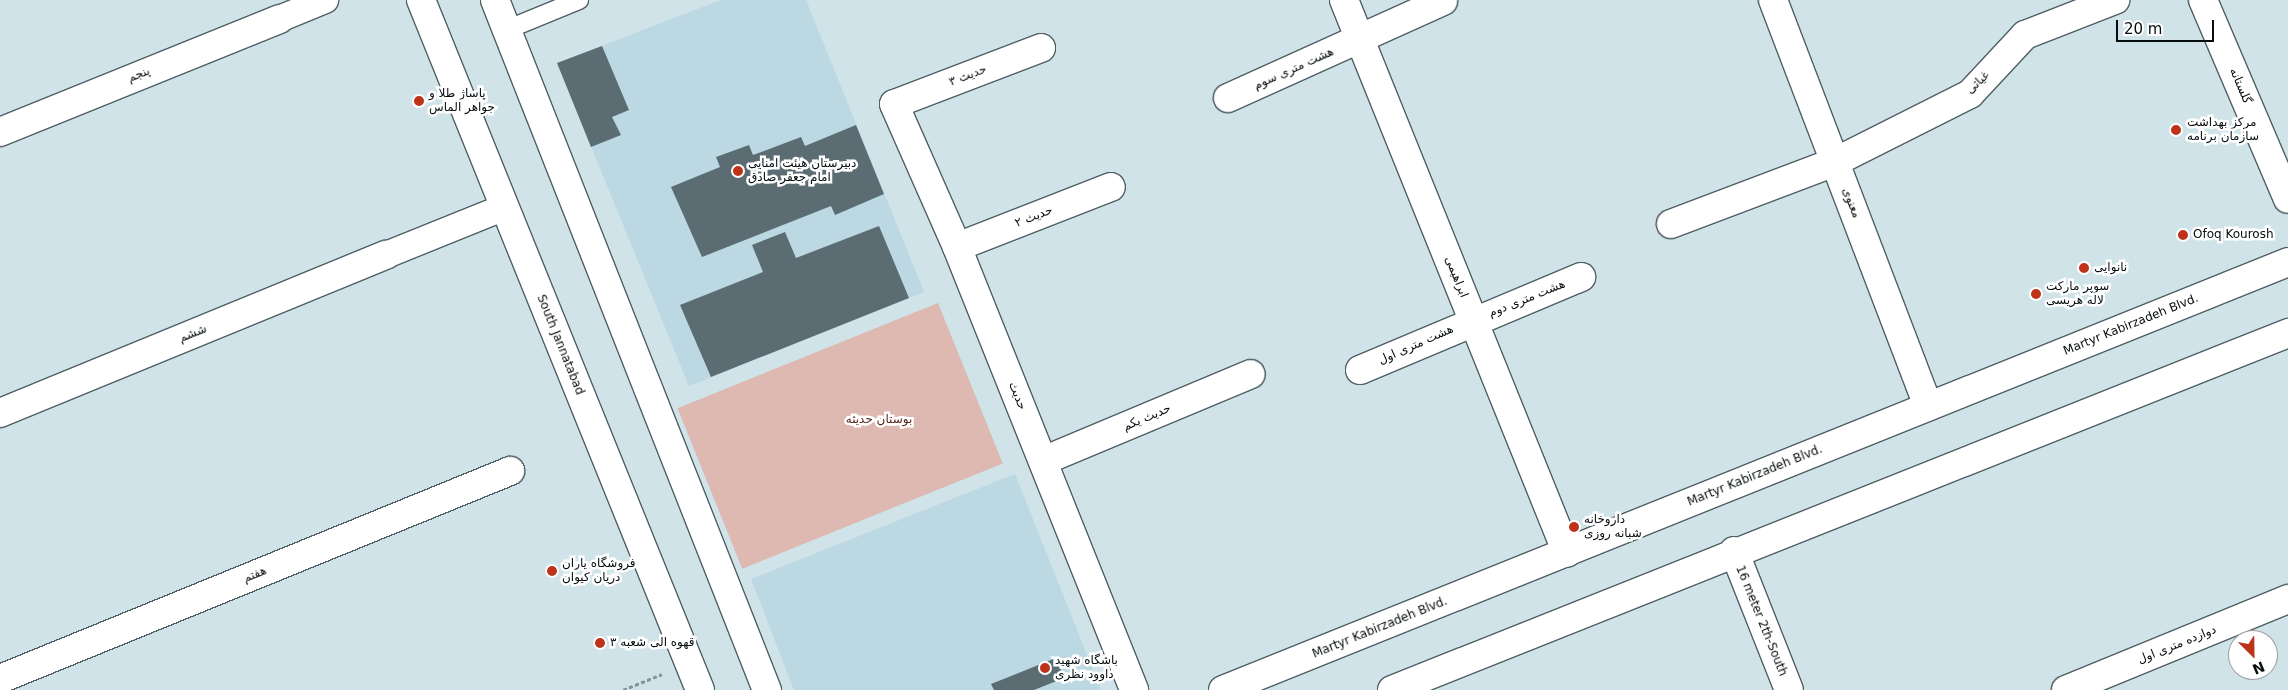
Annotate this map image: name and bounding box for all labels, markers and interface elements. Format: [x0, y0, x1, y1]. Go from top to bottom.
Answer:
scale bar [2118, 10, 2216, 42]
text: 20 m [2124, 20, 2162, 38]
street label: هشت متری سوم [1252, 45, 1336, 93]
street label: حدیث ۳ [947, 62, 989, 90]
street label: پنجم [126, 64, 152, 86]
street label: گلستانه [2226, 66, 2254, 106]
street label: غیاثی [1963, 68, 1993, 98]
place label: پاساژ طلا و جواهر الماس [429, 87, 495, 115]
marker: پاساژ طلا و جواهر الماس [413, 95, 425, 107]
place label: مرکز بهداشت سازمان برنامه [2187, 116, 2259, 144]
marker: مرکز بهداشت سازمان برنامه [2169, 123, 2183, 137]
place label: دبیرستان هیئت امنایی امام جعفر صادق [748, 157, 856, 185]
marker: دبیرستان هیئت امنایی امام جعفر صادق [732, 165, 744, 177]
street label: معنوی [1839, 186, 1863, 220]
street label: حدیث ۲ [1013, 203, 1055, 231]
place label: Ofoq Kourosh [2193, 228, 2274, 242]
marker: Ofoq Kourosh [2177, 229, 2189, 241]
street label: ابراهیمی [1441, 254, 1471, 300]
place label: نانوایی [2094, 261, 2127, 275]
marker: نانوایی [2078, 262, 2090, 274]
street label: هشت متری دوم [1487, 277, 1567, 321]
place label: سوپر مارکت لاله هریسی [2046, 280, 2109, 308]
marker: سوپر مارکت لاله هریسی [2030, 288, 2042, 300]
street label: Martyr Kabirzadeh Blvd. [2061, 291, 2201, 359]
street label: South Jannatabad [533, 293, 587, 397]
street label: ششم [177, 322, 209, 346]
street label: هشت متری اول [1376, 322, 1456, 368]
street label: حدیث [1005, 380, 1029, 412]
street label: حدیث یکم [1121, 401, 1173, 435]
park label: بوستان حدیثه [846, 413, 912, 427]
street label: Martyr Kabirzadeh Blvd. [1685, 442, 1825, 510]
place label: داروخانه شبانه روزی [1584, 513, 1642, 541]
marker: داروخانه شبانه روزی [1568, 521, 1580, 533]
place label: فروشگاه یاران دریان کیوان [562, 557, 636, 585]
street label: هفتم [241, 564, 269, 586]
street label: 16 meter 2th-South [1732, 564, 1790, 678]
marker: فروشگاه یاران دریان کیوان [546, 565, 558, 577]
street label: Martyr Kabirzadeh Blvd. [1310, 594, 1450, 662]
street label: دوازده متری اول [2136, 623, 2218, 667]
north arrow [2228, 630, 2278, 680]
place label: قهوه الی شعبه ۳ [610, 636, 695, 650]
marker: قهوه الی شعبه ۳ [594, 637, 606, 649]
place label: باشگاه شهید داوود نظری [1055, 654, 1118, 682]
text: N [2250, 658, 2267, 678]
marker: باشگاه شهید داوود نظری [1039, 662, 1051, 674]

